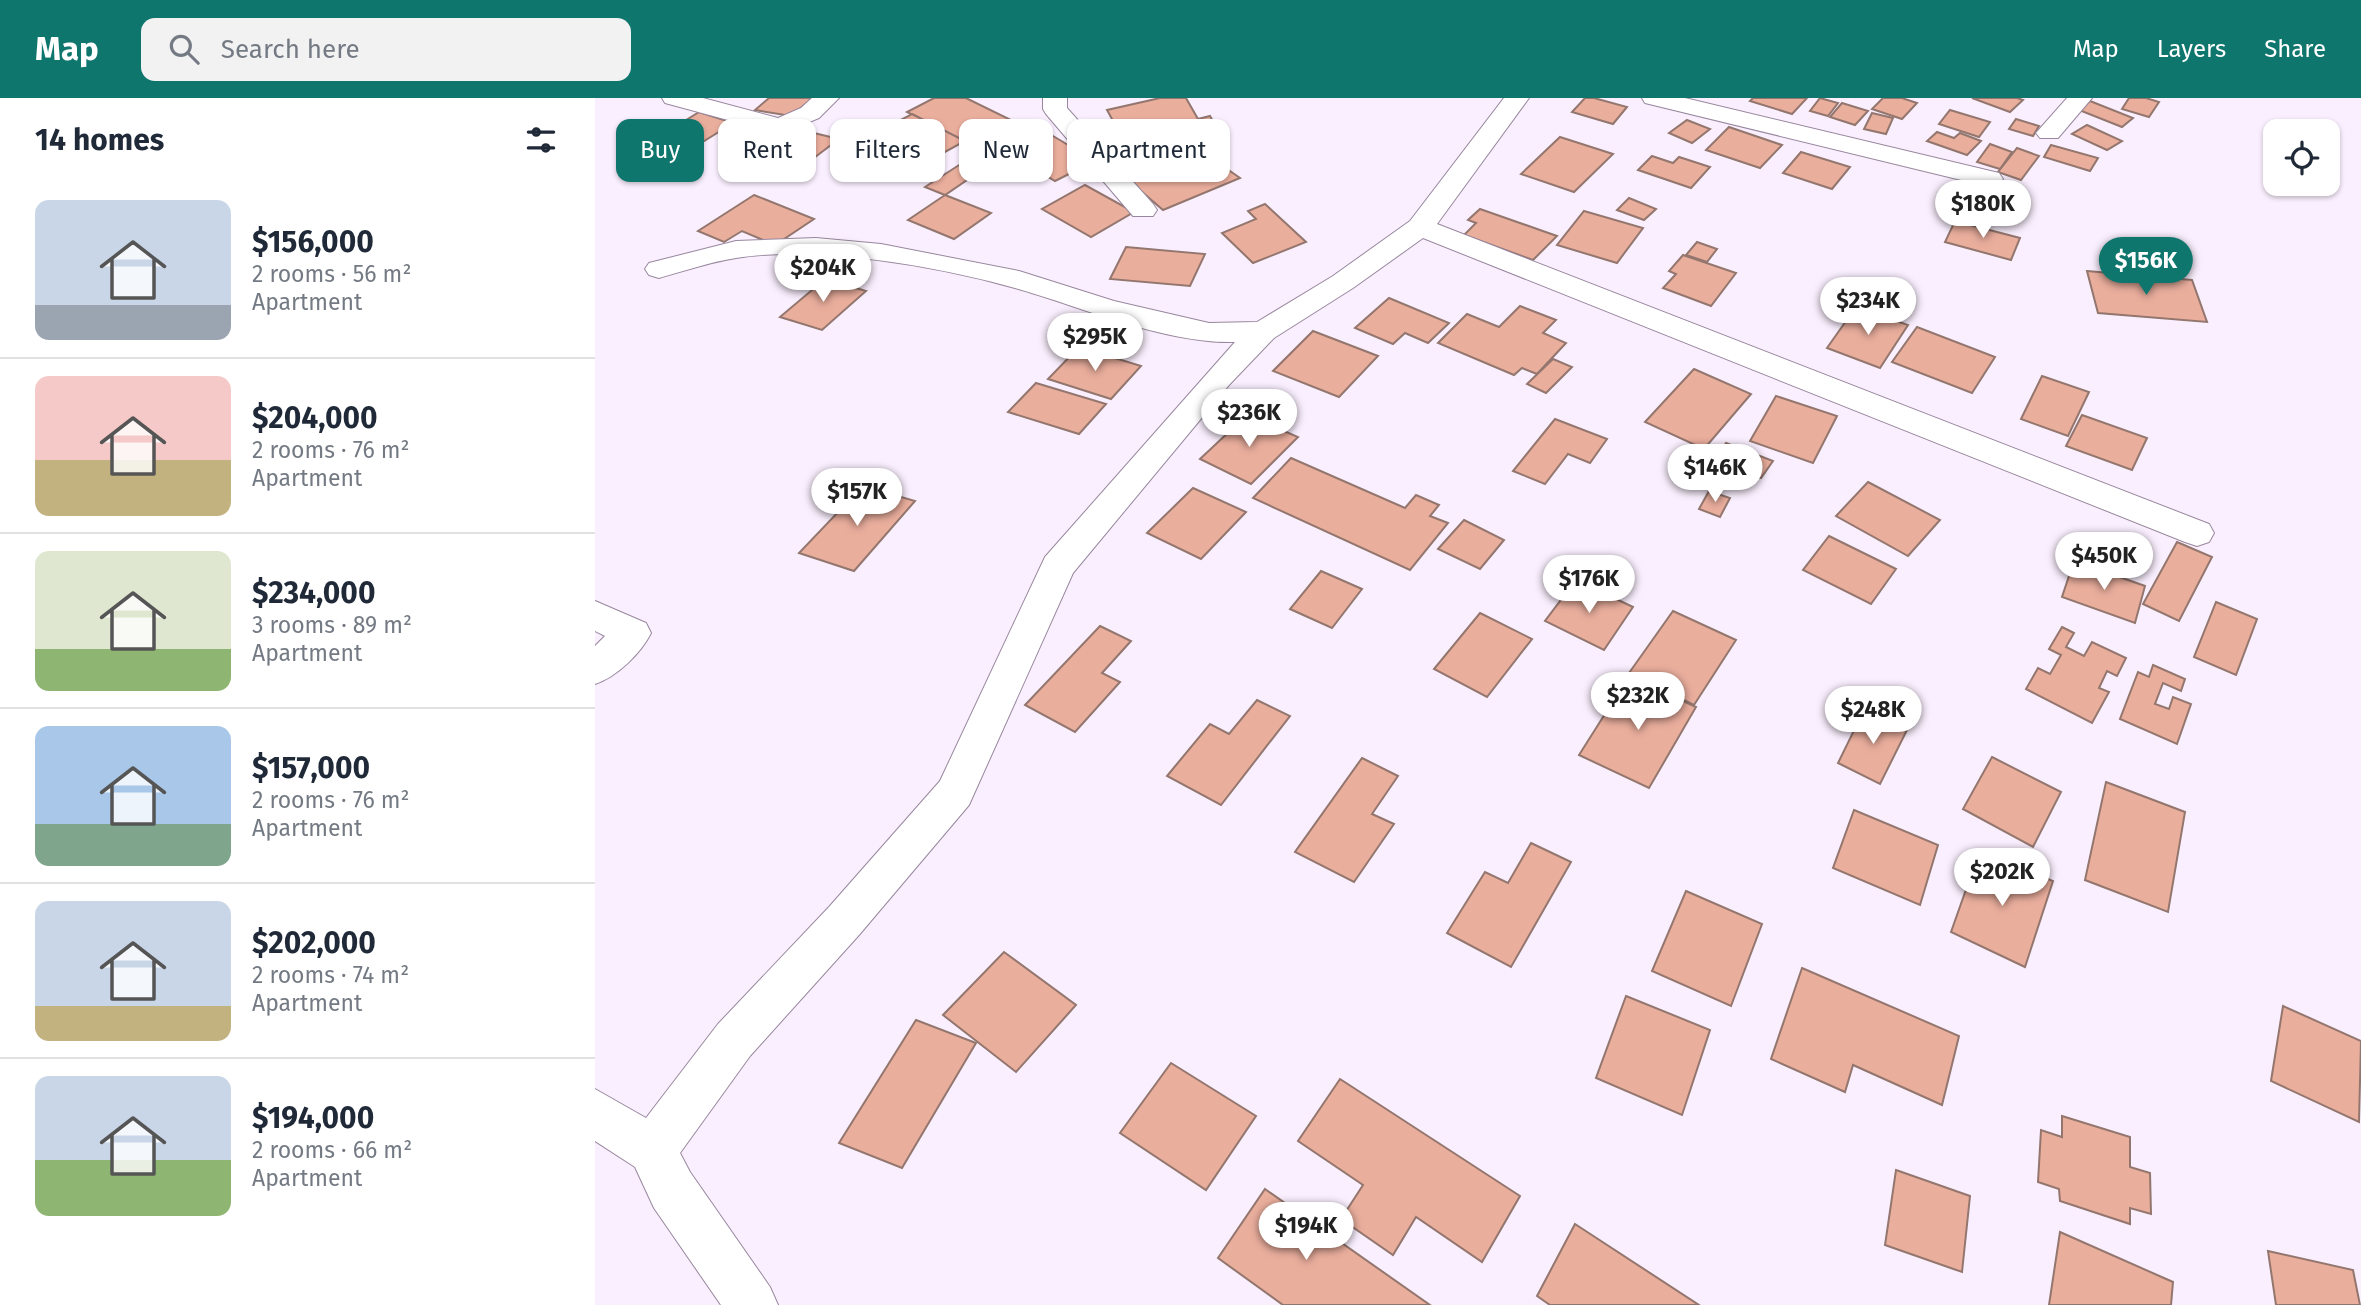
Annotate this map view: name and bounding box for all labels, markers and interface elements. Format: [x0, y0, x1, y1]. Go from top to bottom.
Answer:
search box [141, 18, 631, 81]
text: Map [35, 29, 99, 69]
icon: search [165, 30, 203, 68]
text: Search here [221, 34, 360, 65]
text: Map [2073, 35, 2119, 63]
text: Layers [2157, 35, 2226, 63]
text: Share [2264, 35, 2326, 63]
chip: Buy [616, 119, 704, 182]
chip: Rent [718, 119, 816, 182]
chip: Filters [830, 119, 945, 182]
chip: New [959, 119, 1053, 182]
chip: Apartment [1067, 119, 1230, 182]
map controls [2263, 119, 2340, 196]
button: locate [2263, 119, 2340, 196]
icon: filters [522, 121, 560, 159]
text: 14 homes [35, 122, 164, 158]
pin: $180K [1934, 180, 2032, 240]
text: $180K [1951, 189, 2015, 217]
text: $156,000 [252, 224, 374, 260]
icon: home [91, 228, 175, 312]
pin: $156K [2097, 238, 2195, 297]
pin: $204K [774, 244, 872, 304]
text: $156K [2115, 246, 2177, 274]
text: $204K [790, 253, 856, 281]
text: 2 rooms · 56 m² [252, 260, 411, 288]
pin: $234K [1819, 278, 1917, 337]
text: $234K [1836, 286, 1900, 314]
text: Apartment [252, 288, 362, 316]
pin: $295K [1046, 314, 1144, 373]
text: $295K [1063, 322, 1127, 350]
pin: $236K [1200, 390, 1298, 449]
text: $236K [1217, 398, 1281, 426]
text: $204,000 [252, 400, 378, 436]
icon: home [91, 404, 175, 488]
text: 2 rooms · 76 m² [252, 436, 410, 464]
pin: $146K [1666, 444, 1764, 504]
text: $146K [1684, 453, 1747, 481]
text: Apartment [252, 464, 362, 492]
pin: $157K [808, 468, 906, 528]
text: $157K [827, 477, 887, 505]
pin: $450K [2055, 532, 2153, 592]
text: $450K [2071, 541, 2137, 569]
pin: $176K [1540, 556, 1638, 615]
text: $176K [1559, 564, 1619, 592]
text: $234,000 [252, 575, 375, 611]
icon: home [91, 579, 175, 663]
text: 3 rooms · 89 m² [252, 611, 412, 639]
text: Apartment [252, 639, 362, 667]
pin: $232K [1589, 672, 1687, 732]
text: $232K [1607, 681, 1669, 709]
pin: $248K [1824, 686, 1922, 746]
text: $248K [1841, 695, 1905, 723]
text: $157,000 [252, 750, 370, 786]
icon: home [91, 754, 175, 838]
text: 2 rooms · 76 m² [252, 786, 410, 814]
text: Apartment [252, 814, 362, 842]
pin: $202K [1953, 848, 2051, 908]
text: $202K [1970, 857, 2034, 885]
text: $202,000 [252, 925, 376, 961]
icon: home [91, 929, 175, 1013]
text: 2 rooms · 74 m² [252, 961, 409, 989]
text: Apartment [252, 989, 362, 1017]
text: $194,000 [252, 1100, 374, 1136]
icon: home [91, 1104, 175, 1188]
text: 2 rooms · 66 m² [252, 1136, 412, 1164]
text: Apartment [252, 1164, 362, 1192]
pin: $194K [1257, 1202, 1355, 1262]
text: $194K [1275, 1211, 1337, 1239]

